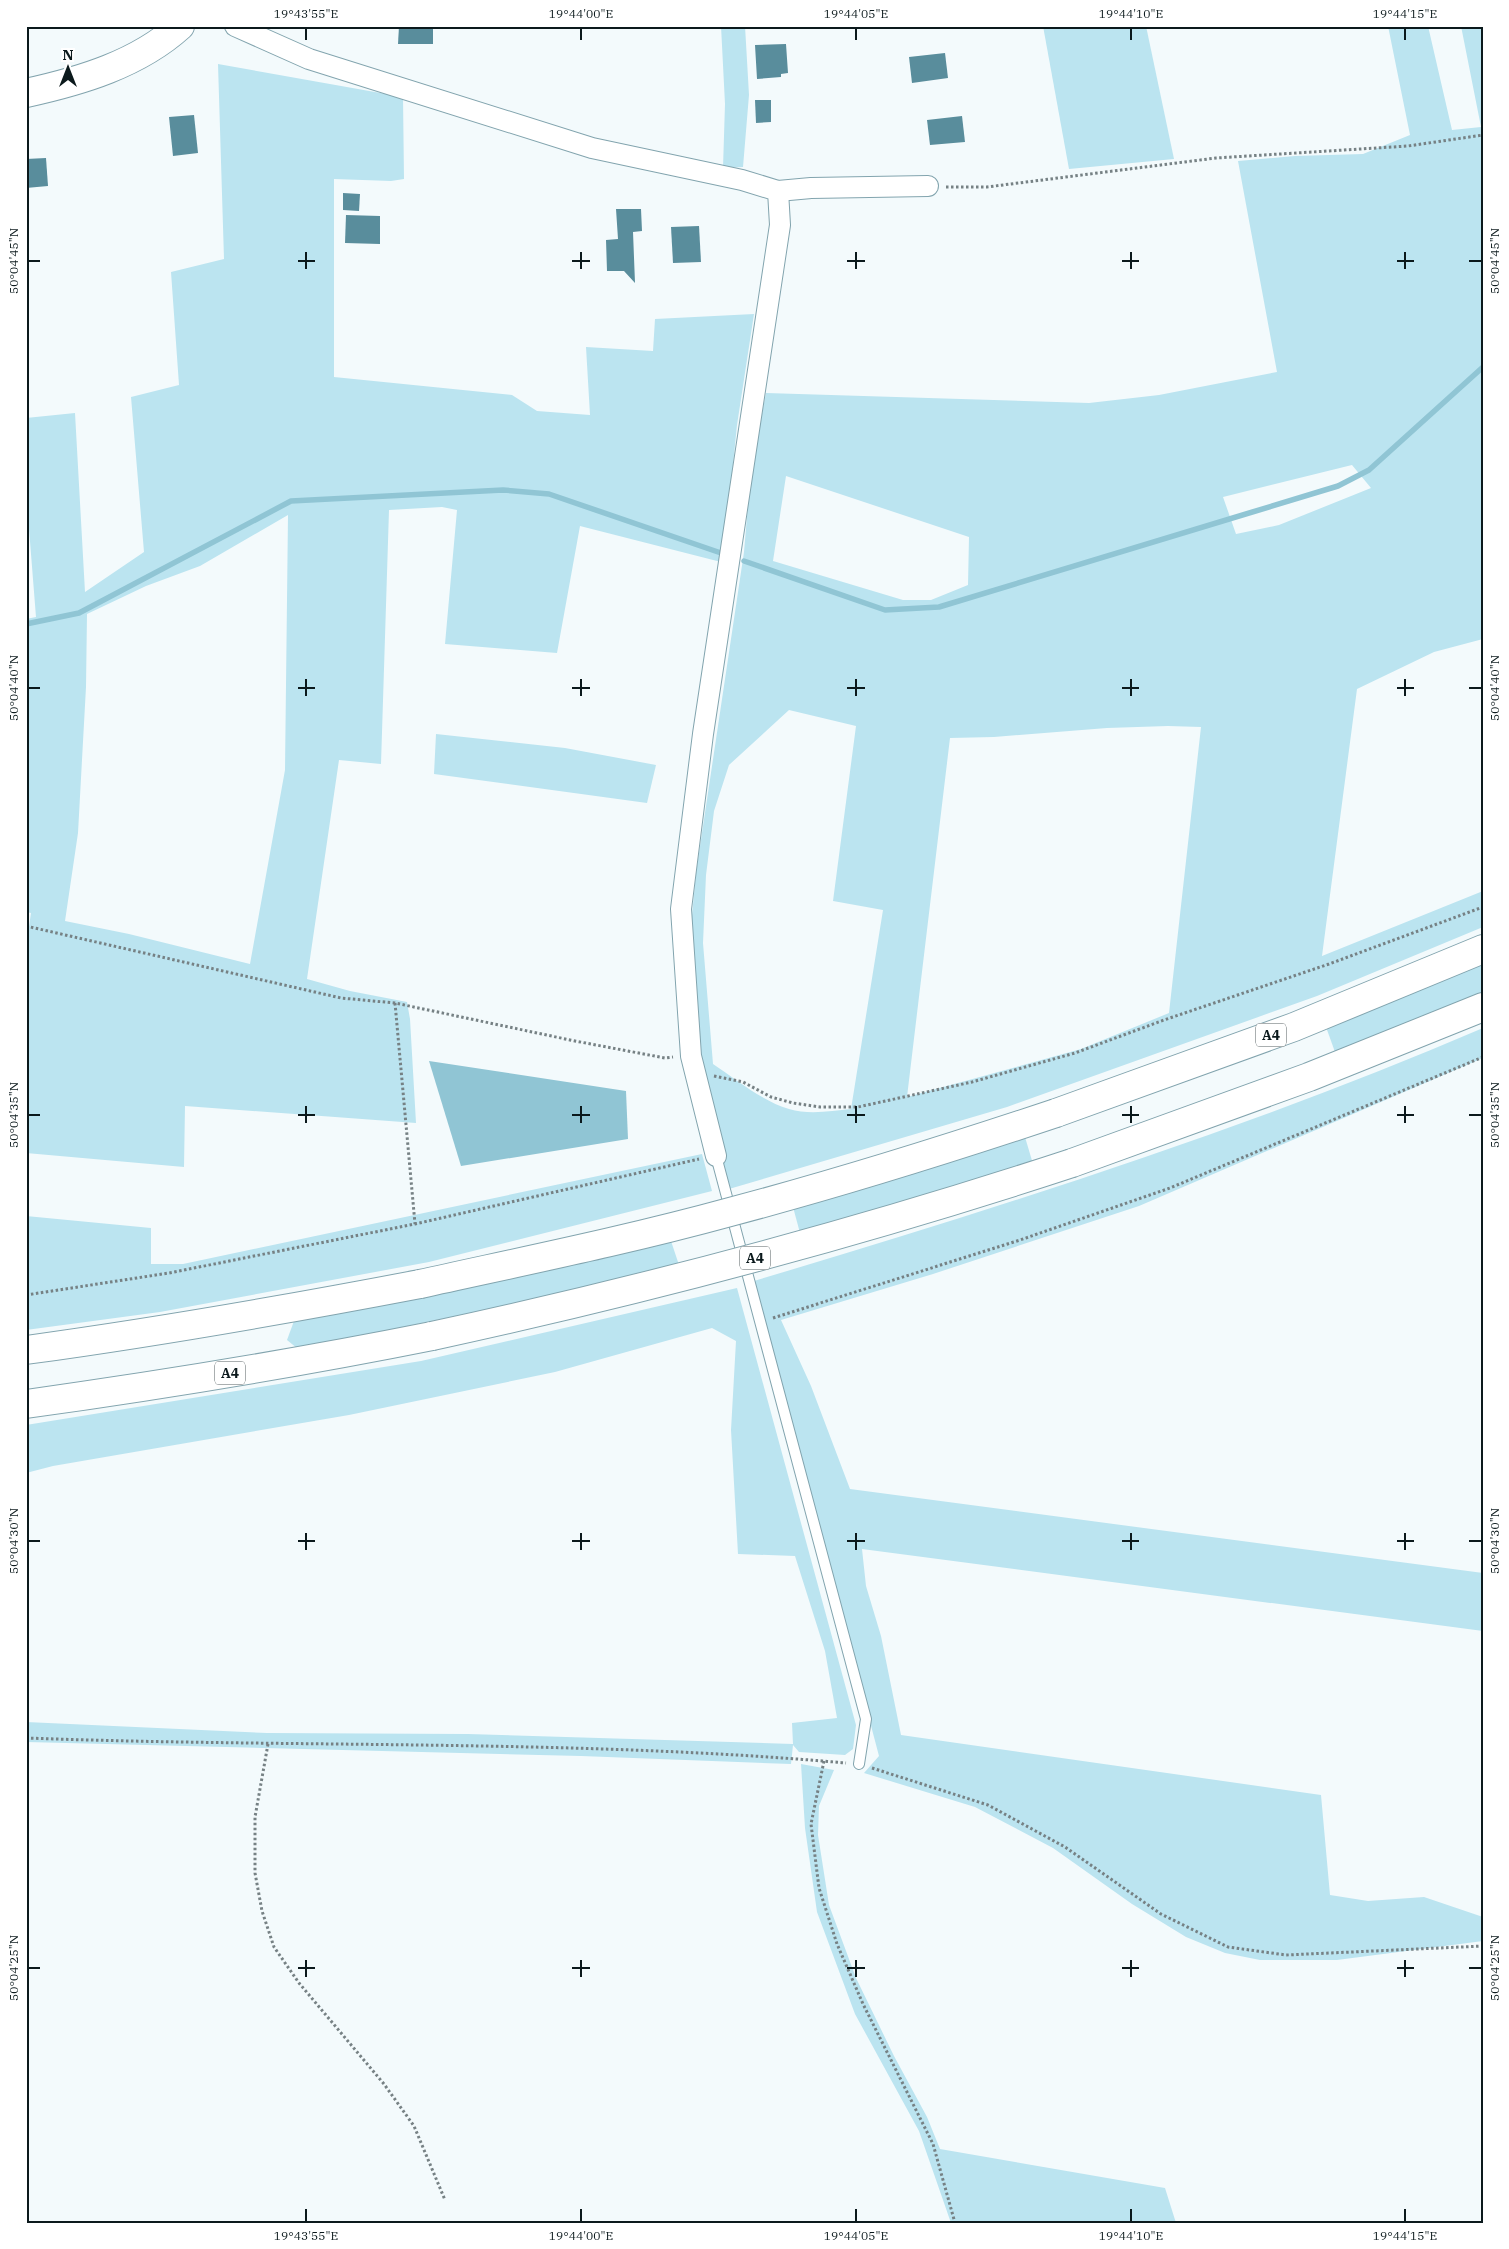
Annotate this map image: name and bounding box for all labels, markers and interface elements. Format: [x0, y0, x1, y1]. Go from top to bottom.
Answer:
text: 19°43'55"E [274, 6, 338, 21]
text: 19°44'00"E [549, 6, 613, 21]
text: 19°44'05"E [824, 6, 888, 21]
text: 19°44'10"E [1099, 6, 1163, 21]
text: 19°44'15"E [1373, 6, 1437, 21]
north arrow [42, 42, 92, 92]
text: N [62, 46, 74, 64]
text: 50°04'45"N [6, 228, 21, 294]
text: 50°04'45"N [1487, 228, 1502, 294]
text: 50°04'40"N [6, 655, 21, 721]
text: 50°04'40"N [1487, 655, 1502, 721]
road number: A4 [1256, 1024, 1286, 1046]
text: 50°04'35"N [6, 1082, 21, 1148]
text: 50°04'35"N [1487, 1082, 1502, 1148]
road number: A4 [740, 1246, 770, 1270]
road number: A4 [215, 1362, 245, 1385]
text: 50°04'30"N [6, 1508, 21, 1574]
text: 50°04'30"N [1487, 1508, 1502, 1574]
text: 50°04'25"N [6, 1935, 21, 2001]
text: 50°04'25"N [1487, 1935, 1502, 2001]
text: 19°43'55"E [274, 2228, 338, 2243]
text: 19°44'00"E [549, 2228, 613, 2243]
text: 19°44'05"E [824, 2228, 888, 2243]
text: 19°44'10"E [1099, 2228, 1163, 2243]
text: 19°44'15"E [1373, 2228, 1437, 2243]

